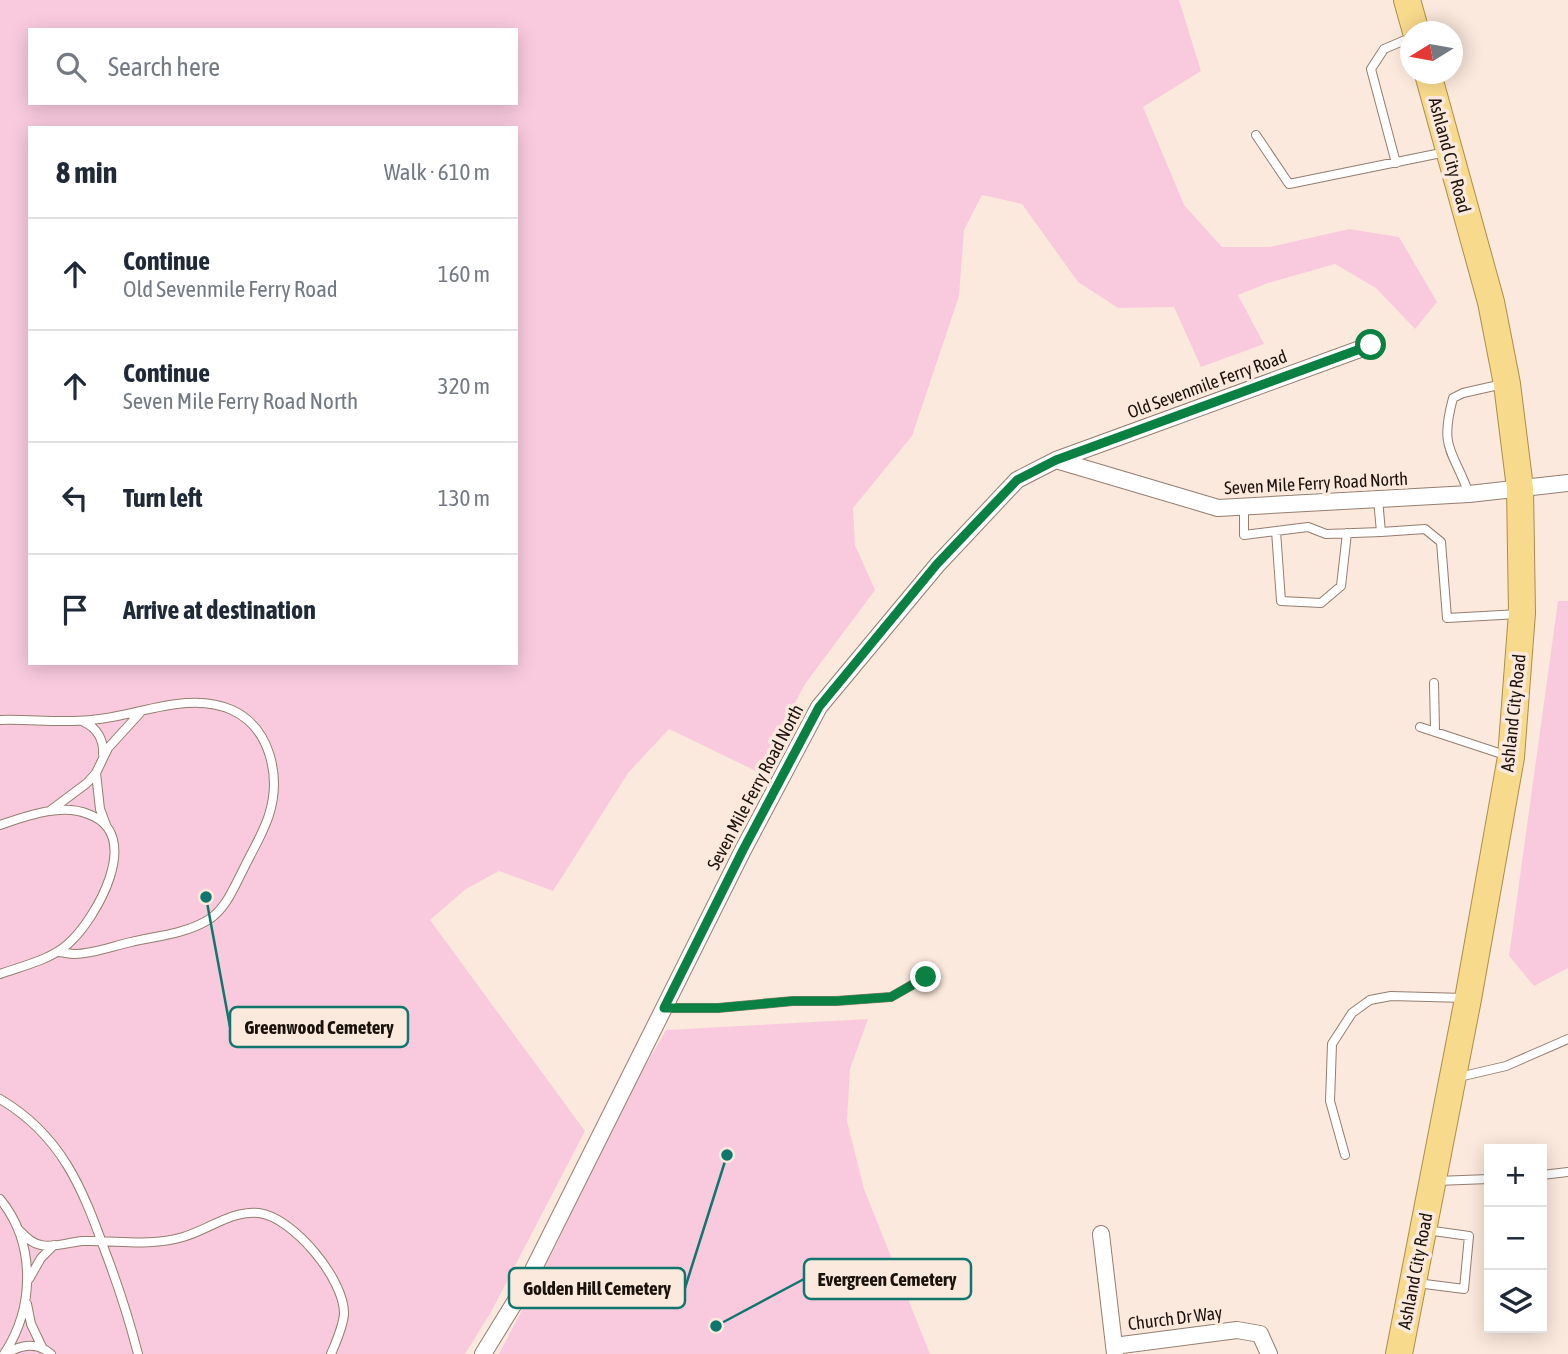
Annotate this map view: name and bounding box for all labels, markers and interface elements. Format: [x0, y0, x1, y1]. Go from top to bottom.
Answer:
north arrow [1400, 21, 1463, 84]
search box [28, 28, 518, 105]
icon: search [52, 48, 90, 86]
text: Search here [108, 52, 220, 82]
street label: Ashland City Road [1425, 95, 1475, 215]
text: 8 min [56, 155, 117, 189]
text: Walk · 610 m [384, 159, 490, 185]
text: Continue [123, 246, 210, 276]
icon: ahead [56, 255, 94, 293]
text: 160 m [438, 261, 490, 287]
text: Old Sevenmile Ferry Road [123, 276, 338, 302]
route start [1355, 329, 1386, 360]
street label: Old Sevenmile Ferry Road [1124, 345, 1290, 423]
text: Continue [123, 358, 210, 388]
icon: ahead [56, 367, 94, 405]
text: 320 m [438, 373, 490, 399]
text: Seven Mile Ferry Road North [123, 388, 358, 414]
street label: Seven Mile Ferry Road North [1224, 468, 1408, 498]
icon: left [56, 479, 94, 517]
text: Turn left [123, 483, 203, 513]
text: 130 m [438, 485, 490, 511]
icon: arrive [56, 591, 94, 629]
text: Arrive at destination [123, 595, 316, 625]
street label: Ashland City Road [1496, 653, 1530, 773]
street label: Seven Mile Ferry Road North [703, 701, 807, 873]
route end [910, 961, 941, 992]
callout: Greenwood Cemetery [230, 1007, 408, 1047]
text: Greenwood Cemetery [244, 1016, 394, 1038]
map controls [1484, 1144, 1547, 1333]
button: + [1484, 1144, 1547, 1207]
button: − [1484, 1207, 1547, 1270]
street label: Ashland City Road [1393, 1211, 1437, 1331]
callout: Evergreen Cemetery [804, 1259, 971, 1299]
callout: Golden Hill Cemetery [509, 1268, 685, 1308]
text: Evergreen Cemetery [818, 1268, 957, 1290]
button: layers [1484, 1270, 1547, 1333]
text: Golden Hill Cemetery [523, 1277, 671, 1299]
street label: Church Dr Way [1127, 1302, 1223, 1334]

